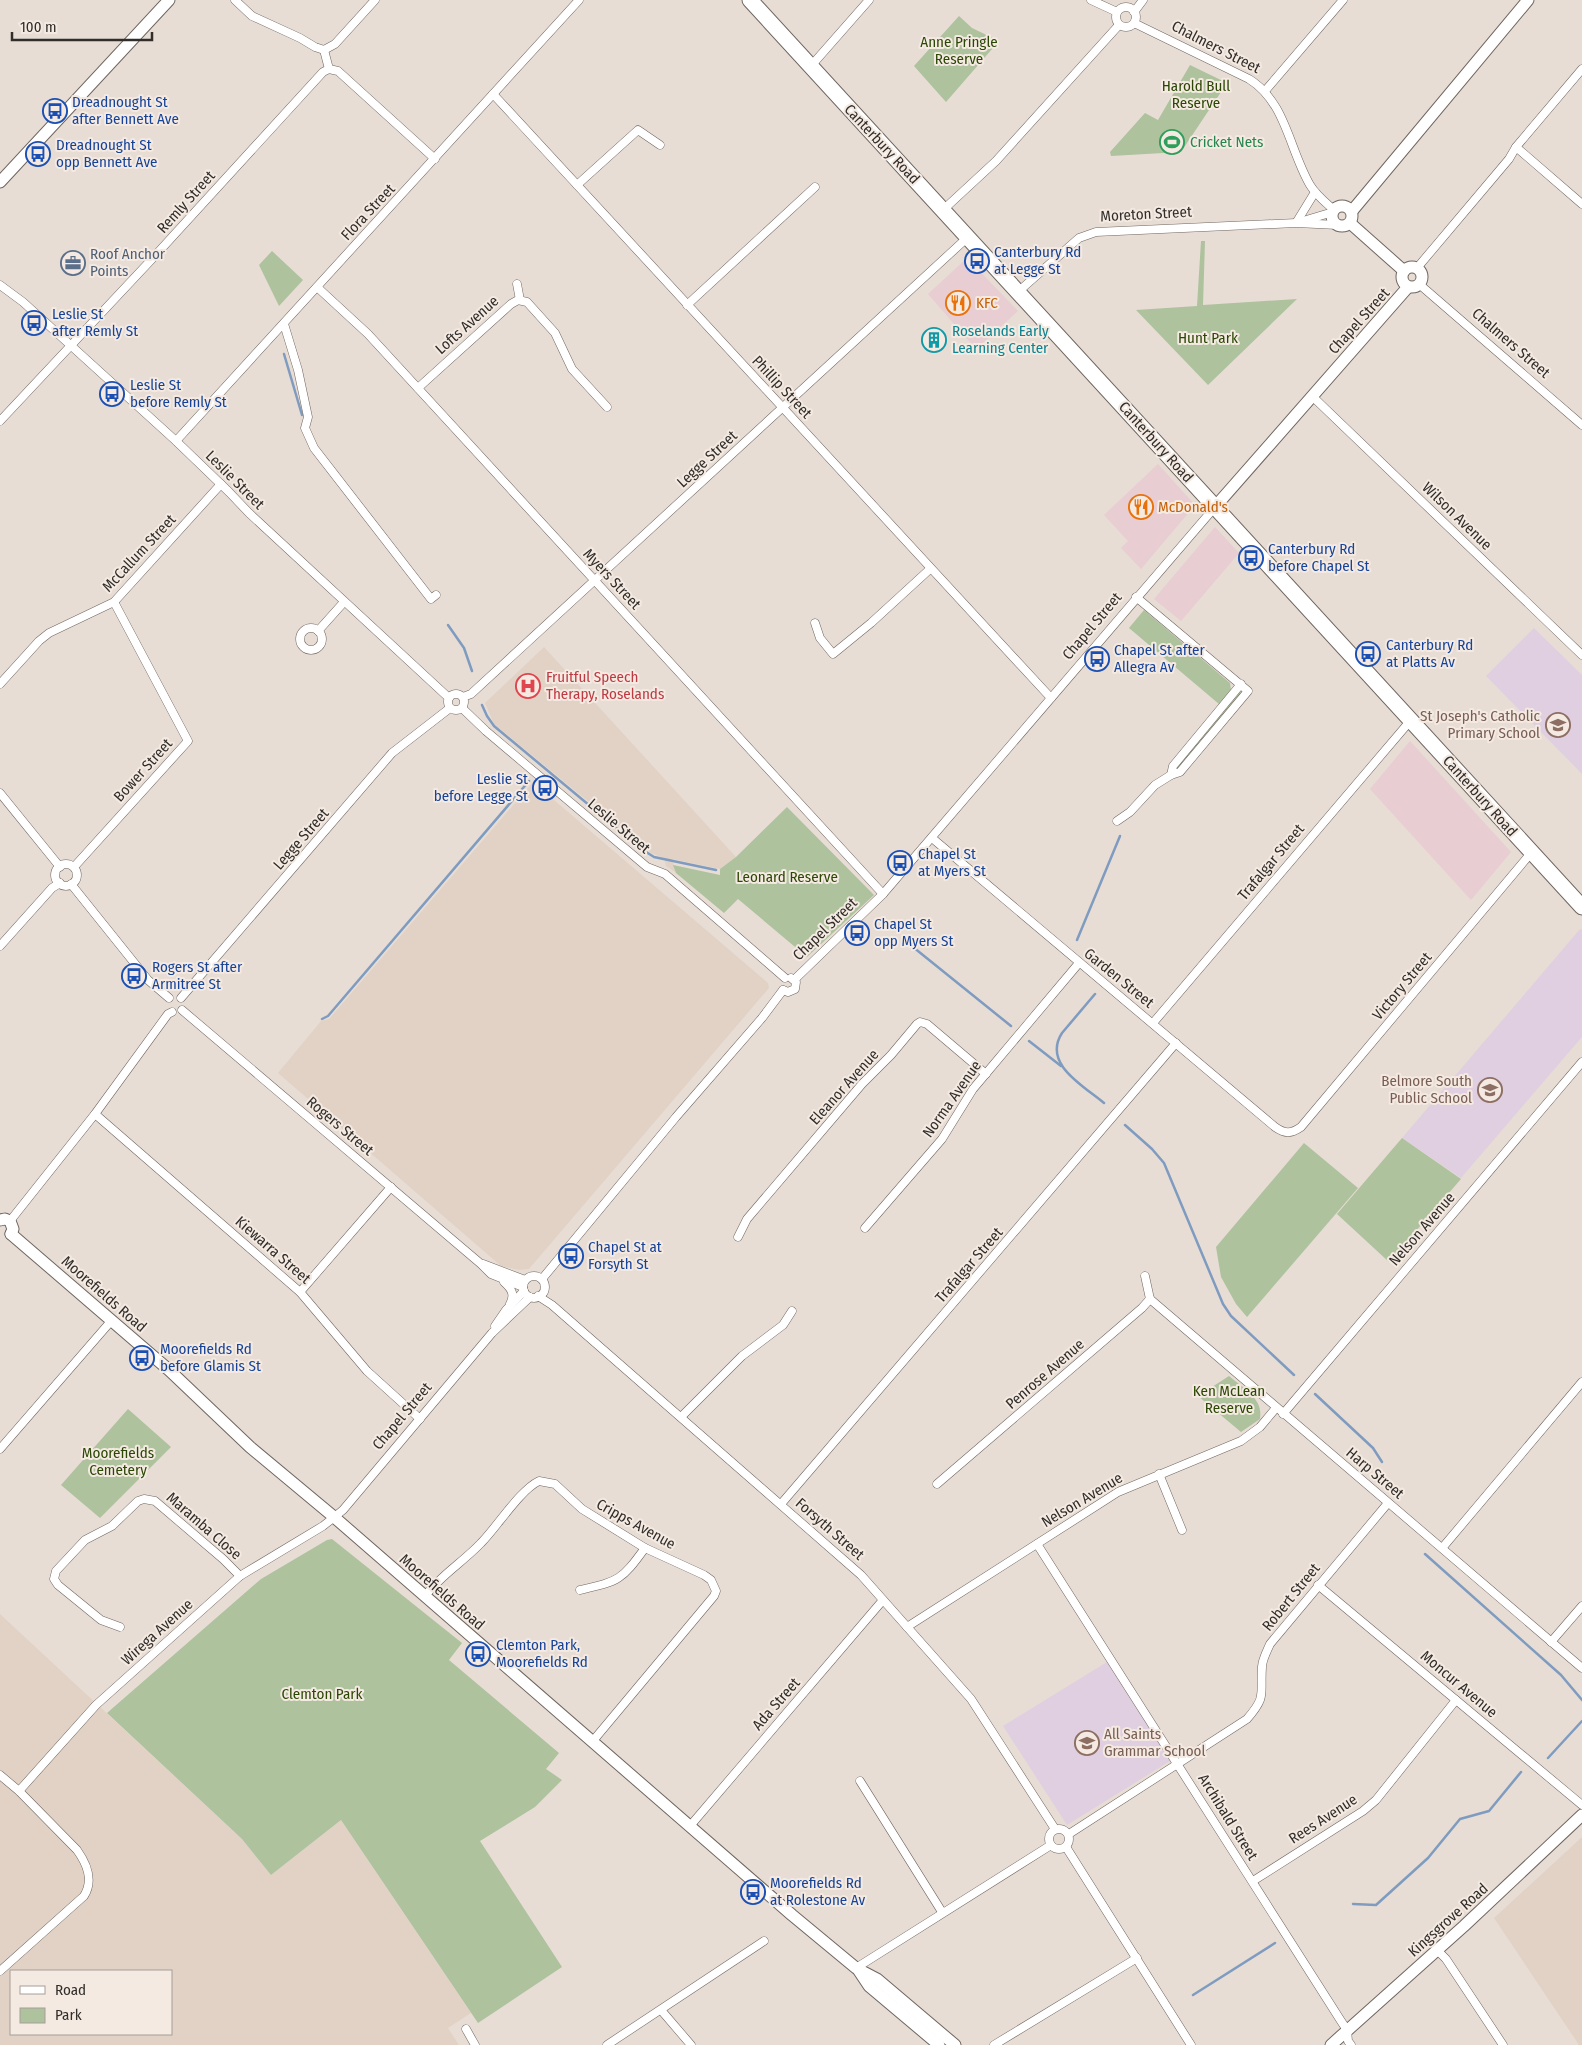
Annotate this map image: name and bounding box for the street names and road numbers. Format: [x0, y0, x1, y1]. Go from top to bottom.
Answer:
street label: Chalmers Street [1169, 17, 1264, 77]
street label: Canterbury Road [840, 100, 924, 188]
street label: Remly Street [153, 167, 219, 237]
street label: Flora Street [337, 180, 399, 244]
street label: Moreton Street [1100, 203, 1192, 225]
street label: Chapel Street [1325, 284, 1393, 358]
street label: Lofts Avenue [432, 292, 502, 358]
street label: Chalmers Street [1468, 304, 1554, 382]
street label: Phillip Street [748, 352, 816, 422]
street label: Canterbury Road [1115, 398, 1197, 486]
street label: Legge Street [673, 427, 741, 491]
street label: Leslie Street [202, 447, 268, 513]
street label: Wilson Avenue [1418, 478, 1496, 554]
street label: McCallum Street [98, 510, 180, 596]
street label: Myers Street [579, 545, 645, 613]
street label: Chapel Street [1059, 589, 1125, 663]
street label: Bower Street [110, 735, 176, 805]
street label: Canterbury Road [1439, 752, 1521, 840]
street label: Leslie Street [584, 795, 654, 857]
street label: Legge Street [269, 805, 333, 873]
street label: Trafalgar Street [1234, 820, 1308, 904]
street label: Chapel Street [789, 894, 861, 964]
street label: Garden Street [1080, 944, 1158, 1012]
street label: Victory Street [1369, 948, 1436, 1023]
street label: Eleanor Avenue [806, 1046, 882, 1128]
street label: Norma Avenue [919, 1057, 985, 1141]
street label: Rogers Street [303, 1093, 377, 1159]
street label: Nelson Avenue [1385, 1189, 1459, 1269]
street label: Kiewarra Street [232, 1212, 314, 1288]
street label: Trafalgar Street [931, 1224, 1007, 1306]
street label: Moorefields Road [58, 1252, 150, 1336]
street label: Penrose Avenue [1002, 1335, 1088, 1413]
street label: Chapel Street [369, 1379, 435, 1453]
street label: Harp Street [1342, 1444, 1408, 1502]
street label: Nelson Avenue [1038, 1469, 1126, 1531]
street label: Maramba Close [163, 1489, 245, 1563]
street label: Forsyth Street [792, 1494, 868, 1564]
street label: Cripps Avenue [593, 1495, 679, 1553]
street label: Moorefields Road [396, 1550, 488, 1634]
street label: Robert Street [1258, 1559, 1324, 1634]
street label: Wirega Avenue [118, 1595, 196, 1669]
street label: Moncur Avenue [1417, 1647, 1501, 1721]
street label: Ada Street [748, 1674, 804, 1734]
street label: Archibald Street [1194, 1771, 1262, 1863]
street label: Rees Avenue [1285, 1790, 1361, 1848]
street label: Kingsgrove Road [1404, 1879, 1492, 1961]

